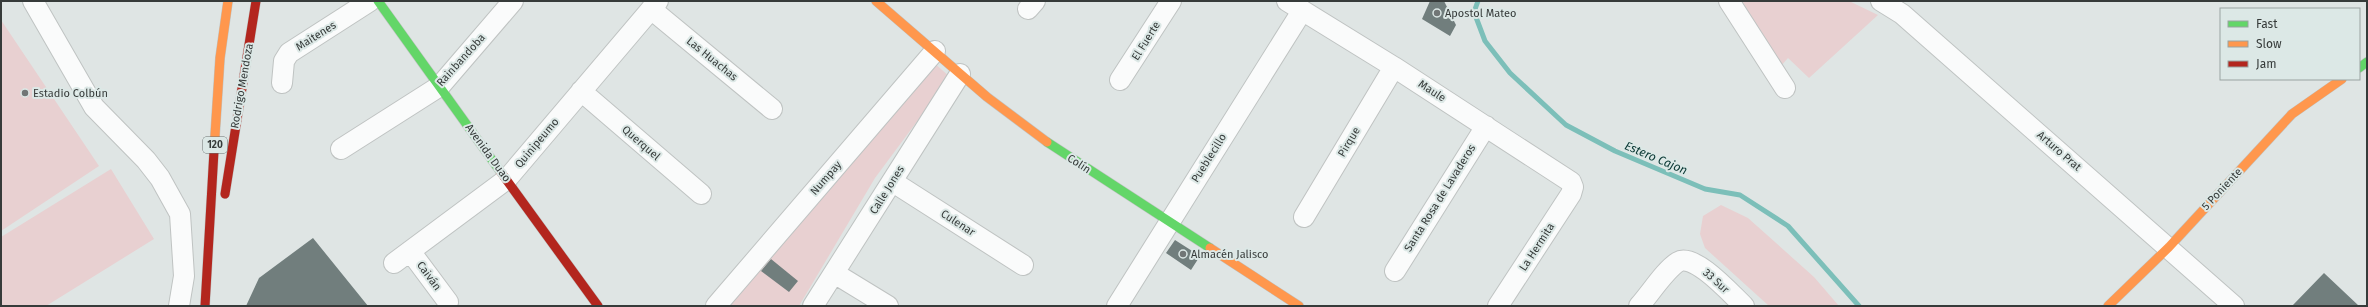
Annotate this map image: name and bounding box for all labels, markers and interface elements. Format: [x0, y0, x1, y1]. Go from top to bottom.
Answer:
place label: Apostol Mateo [1445, 7, 1517, 20]
marker: Apostol Mateo [1432, 8, 1442, 18]
legend [2220, 8, 2360, 80]
text: Fast [2256, 17, 2278, 31]
street label: Maitenes [293, 19, 339, 53]
street label: El Fuerte [1129, 19, 1163, 63]
street label: Rainbandoba [434, 31, 488, 89]
street label: Las Huachas [684, 34, 740, 84]
text: Slow [2256, 37, 2282, 51]
street label: Rodrigo Mendoza [228, 42, 256, 130]
text: Jam [2256, 57, 2276, 71]
street label: Maule [1416, 77, 1448, 105]
place label: Estadio Colbún [33, 87, 108, 100]
marker: Estadio Colbún [20, 88, 30, 98]
street label: Quinipeumo [512, 115, 562, 171]
street label: Avenida Duao [463, 121, 513, 185]
street label: Querquel [619, 123, 663, 163]
street label: Pirque [1335, 125, 1363, 159]
street label: Arturo Prat [2034, 128, 2084, 174]
street label: Pueblecillo [1189, 131, 1229, 185]
road number: 120 [203, 137, 227, 153]
water label: Estero Cajon [1623, 139, 1690, 178]
street label: Santa Rosa de Lavaderos [1402, 142, 1478, 254]
street label: Colín [1065, 152, 1093, 176]
street label: Numpay [808, 158, 845, 198]
street label: Calle Jones [867, 163, 907, 217]
street label: 5 Poniente [2199, 165, 2245, 213]
street label: Culenar [938, 207, 978, 239]
street label: La Hermita [1517, 221, 1557, 273]
place label: Almacén Jalisco [1191, 248, 1268, 261]
marker: Almacén Jalisco [1178, 249, 1188, 259]
street label: Caiván [414, 259, 444, 293]
street label: 33 Sur [1700, 266, 1732, 297]

